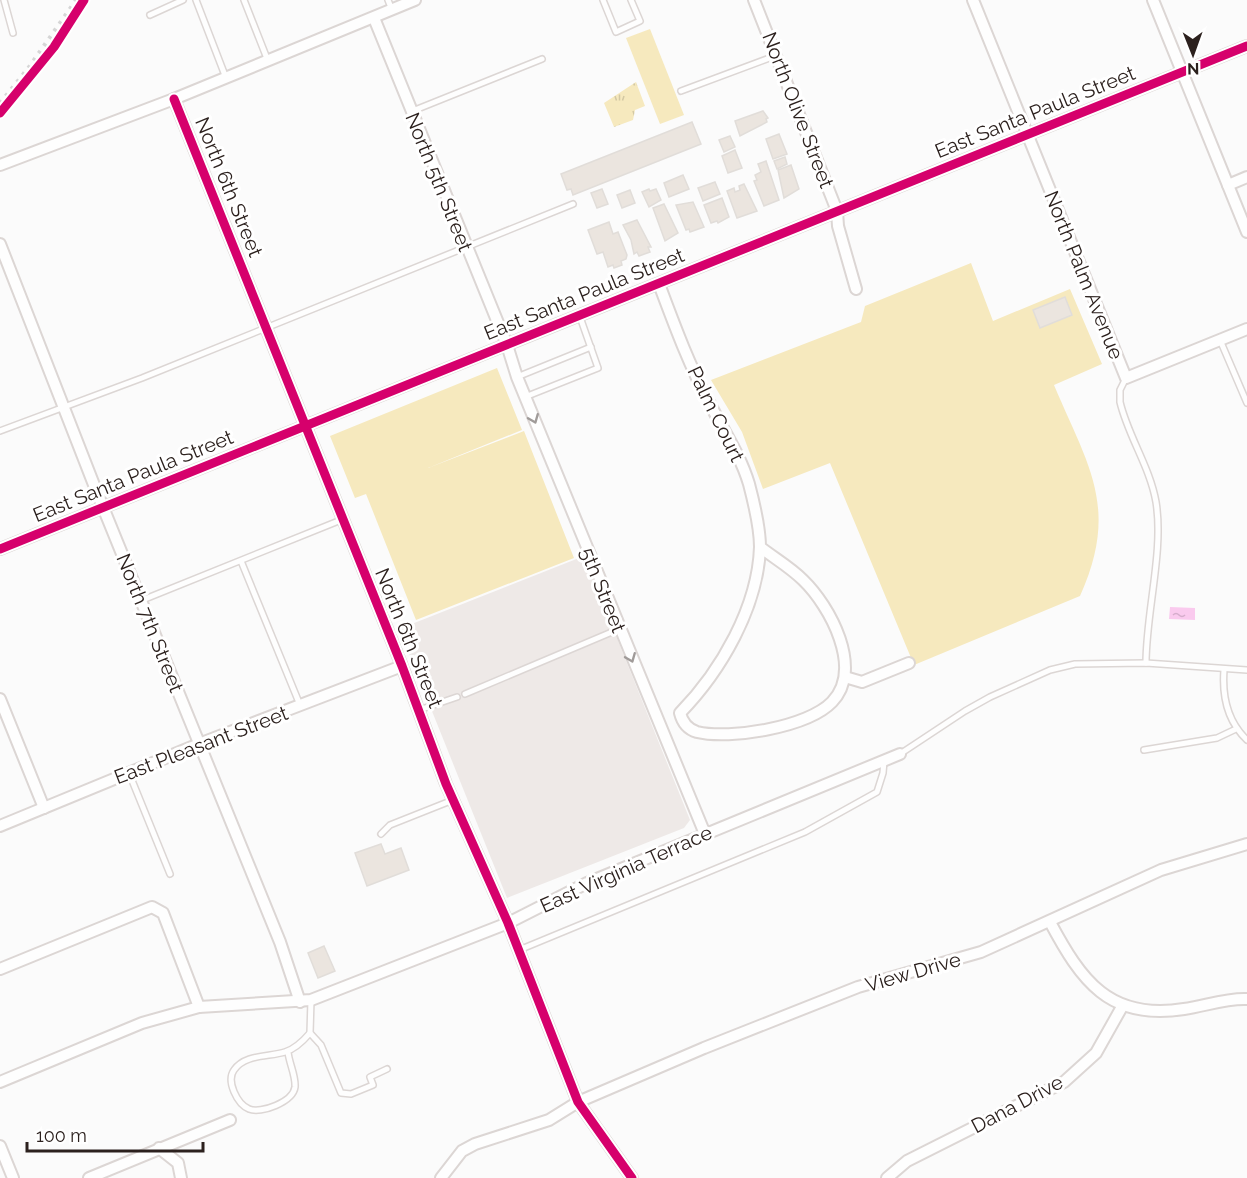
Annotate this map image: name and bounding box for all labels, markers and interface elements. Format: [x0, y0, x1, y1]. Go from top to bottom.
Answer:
north arrow [1163, 24, 1223, 84]
street label: North Olive Street [757, 29, 839, 192]
text: N [1187, 59, 1200, 78]
street label: East Santa Paula Street [931, 61, 1139, 163]
street label: North 5th Street [400, 109, 478, 255]
street label: North 6th Street [190, 114, 268, 261]
street label: North Palm Avenue [1039, 187, 1129, 363]
street label: East Santa Paula Street [480, 243, 688, 345]
street label: Palm Court [683, 362, 750, 466]
one-way arrow [527, 413, 539, 424]
street label: East Santa Paula Street [29, 425, 237, 527]
street label: 5th Street [575, 544, 631, 636]
street label: North 7th Street [111, 550, 189, 696]
street label: North 6th Street [370, 565, 448, 712]
one-way arrow [624, 652, 636, 663]
street label: East Pleasant Street [111, 701, 292, 789]
street label: East Virginia Terrace [536, 820, 716, 918]
street label: View Drive [863, 947, 964, 997]
street label: Dana Drive [967, 1070, 1067, 1138]
scale bar [27, 1115, 202, 1153]
text: 100 m [36, 1125, 87, 1146]

